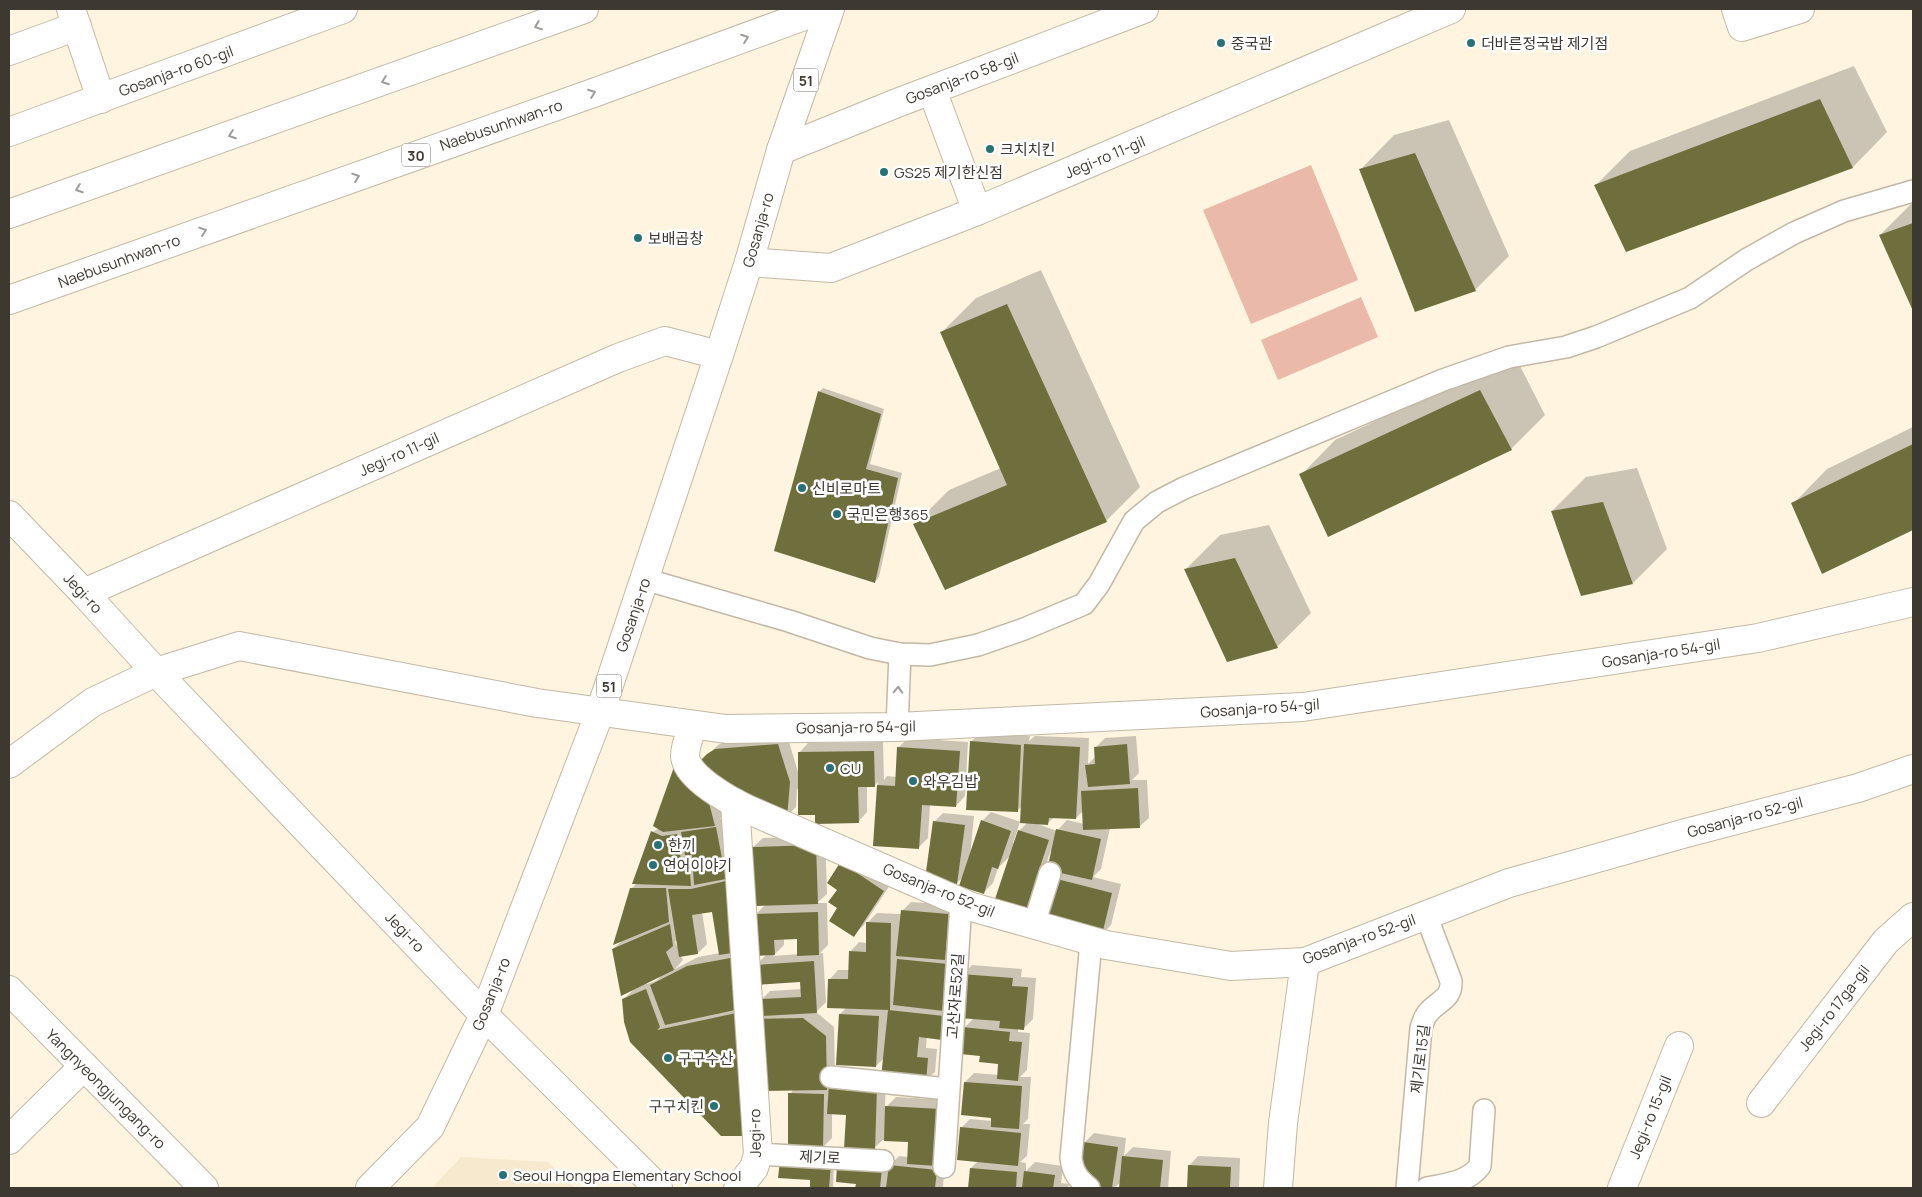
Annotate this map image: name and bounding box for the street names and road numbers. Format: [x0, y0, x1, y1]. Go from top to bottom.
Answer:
street label: Gosanja-ro 60-gil [116, 40, 236, 102]
street label: Gosanja-ro 58-gil [902, 47, 1022, 109]
road number: 51 [794, 68, 818, 92]
street label: Naebusunhwan-ro [437, 94, 565, 156]
street label: Jegi-ro 11-gil [1062, 131, 1148, 183]
road number: 30 [402, 144, 430, 166]
street label: Gosanja-ro [737, 190, 779, 270]
street label: Naebusunhwan-ro [55, 229, 183, 293]
street label: Jegi-ro 11-gil [356, 427, 442, 481]
street label: Jegi-ro [59, 568, 107, 618]
street label: Gosanja-ro [611, 575, 656, 655]
street label: Gosanja-ro 54-gil [1600, 633, 1722, 673]
road number: 51 [596, 674, 622, 698]
street label: Gosanja-ro 54-gil [1200, 693, 1320, 723]
street label: Gosanja-ro 54-gil [796, 715, 916, 739]
street label: Gosanja-ro 52-gil [1685, 791, 1805, 843]
street label: Gosanja-ro 52-gil [880, 858, 998, 922]
street label: Jegi-ro [381, 907, 429, 957]
street label: Gosanja-ro 52-gil [1300, 909, 1418, 969]
street label: 고산자로52길 [942, 952, 968, 1040]
street label: Gosanja-ro [467, 954, 515, 1034]
street label: Jegi-ro 17ga-gil [1794, 960, 1874, 1056]
street label: 제기로15길 [1405, 1023, 1435, 1095]
street label: Yangnyeongjungang-ro [41, 1024, 171, 1154]
street label: Jegi-ro 15-gil [1624, 1072, 1676, 1162]
street label: Jegi-ro [744, 1108, 766, 1157]
street label: 제기로 [799, 1145, 841, 1169]

